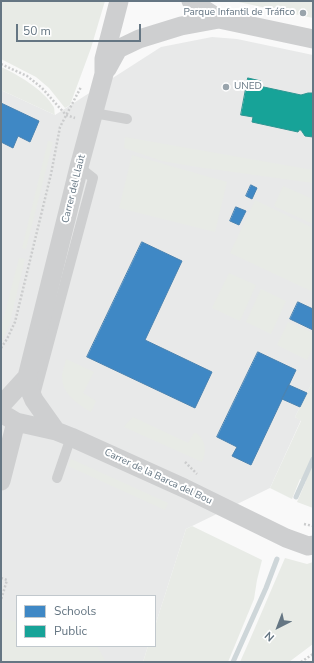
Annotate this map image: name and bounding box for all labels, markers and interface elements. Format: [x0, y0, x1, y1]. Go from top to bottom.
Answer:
place label: Parque Infantil de Tráfico [183, 7, 295, 19]
marker: Parque Infantil de Tráfico [298, 8, 308, 18]
scale bar [18, 16, 143, 42]
text: 50 m [23, 23, 51, 39]
place label: UNED [234, 81, 262, 93]
marker: UNED [221, 82, 231, 92]
street label: Carrer del Llaüt [60, 154, 88, 224]
street label: Carrer de la Barca del Bou [102, 447, 214, 507]
legend [16, 595, 156, 647]
text: Schools [54, 603, 96, 619]
north arrow [258, 607, 298, 647]
text: Public [54, 623, 87, 639]
text: N [262, 628, 278, 645]

